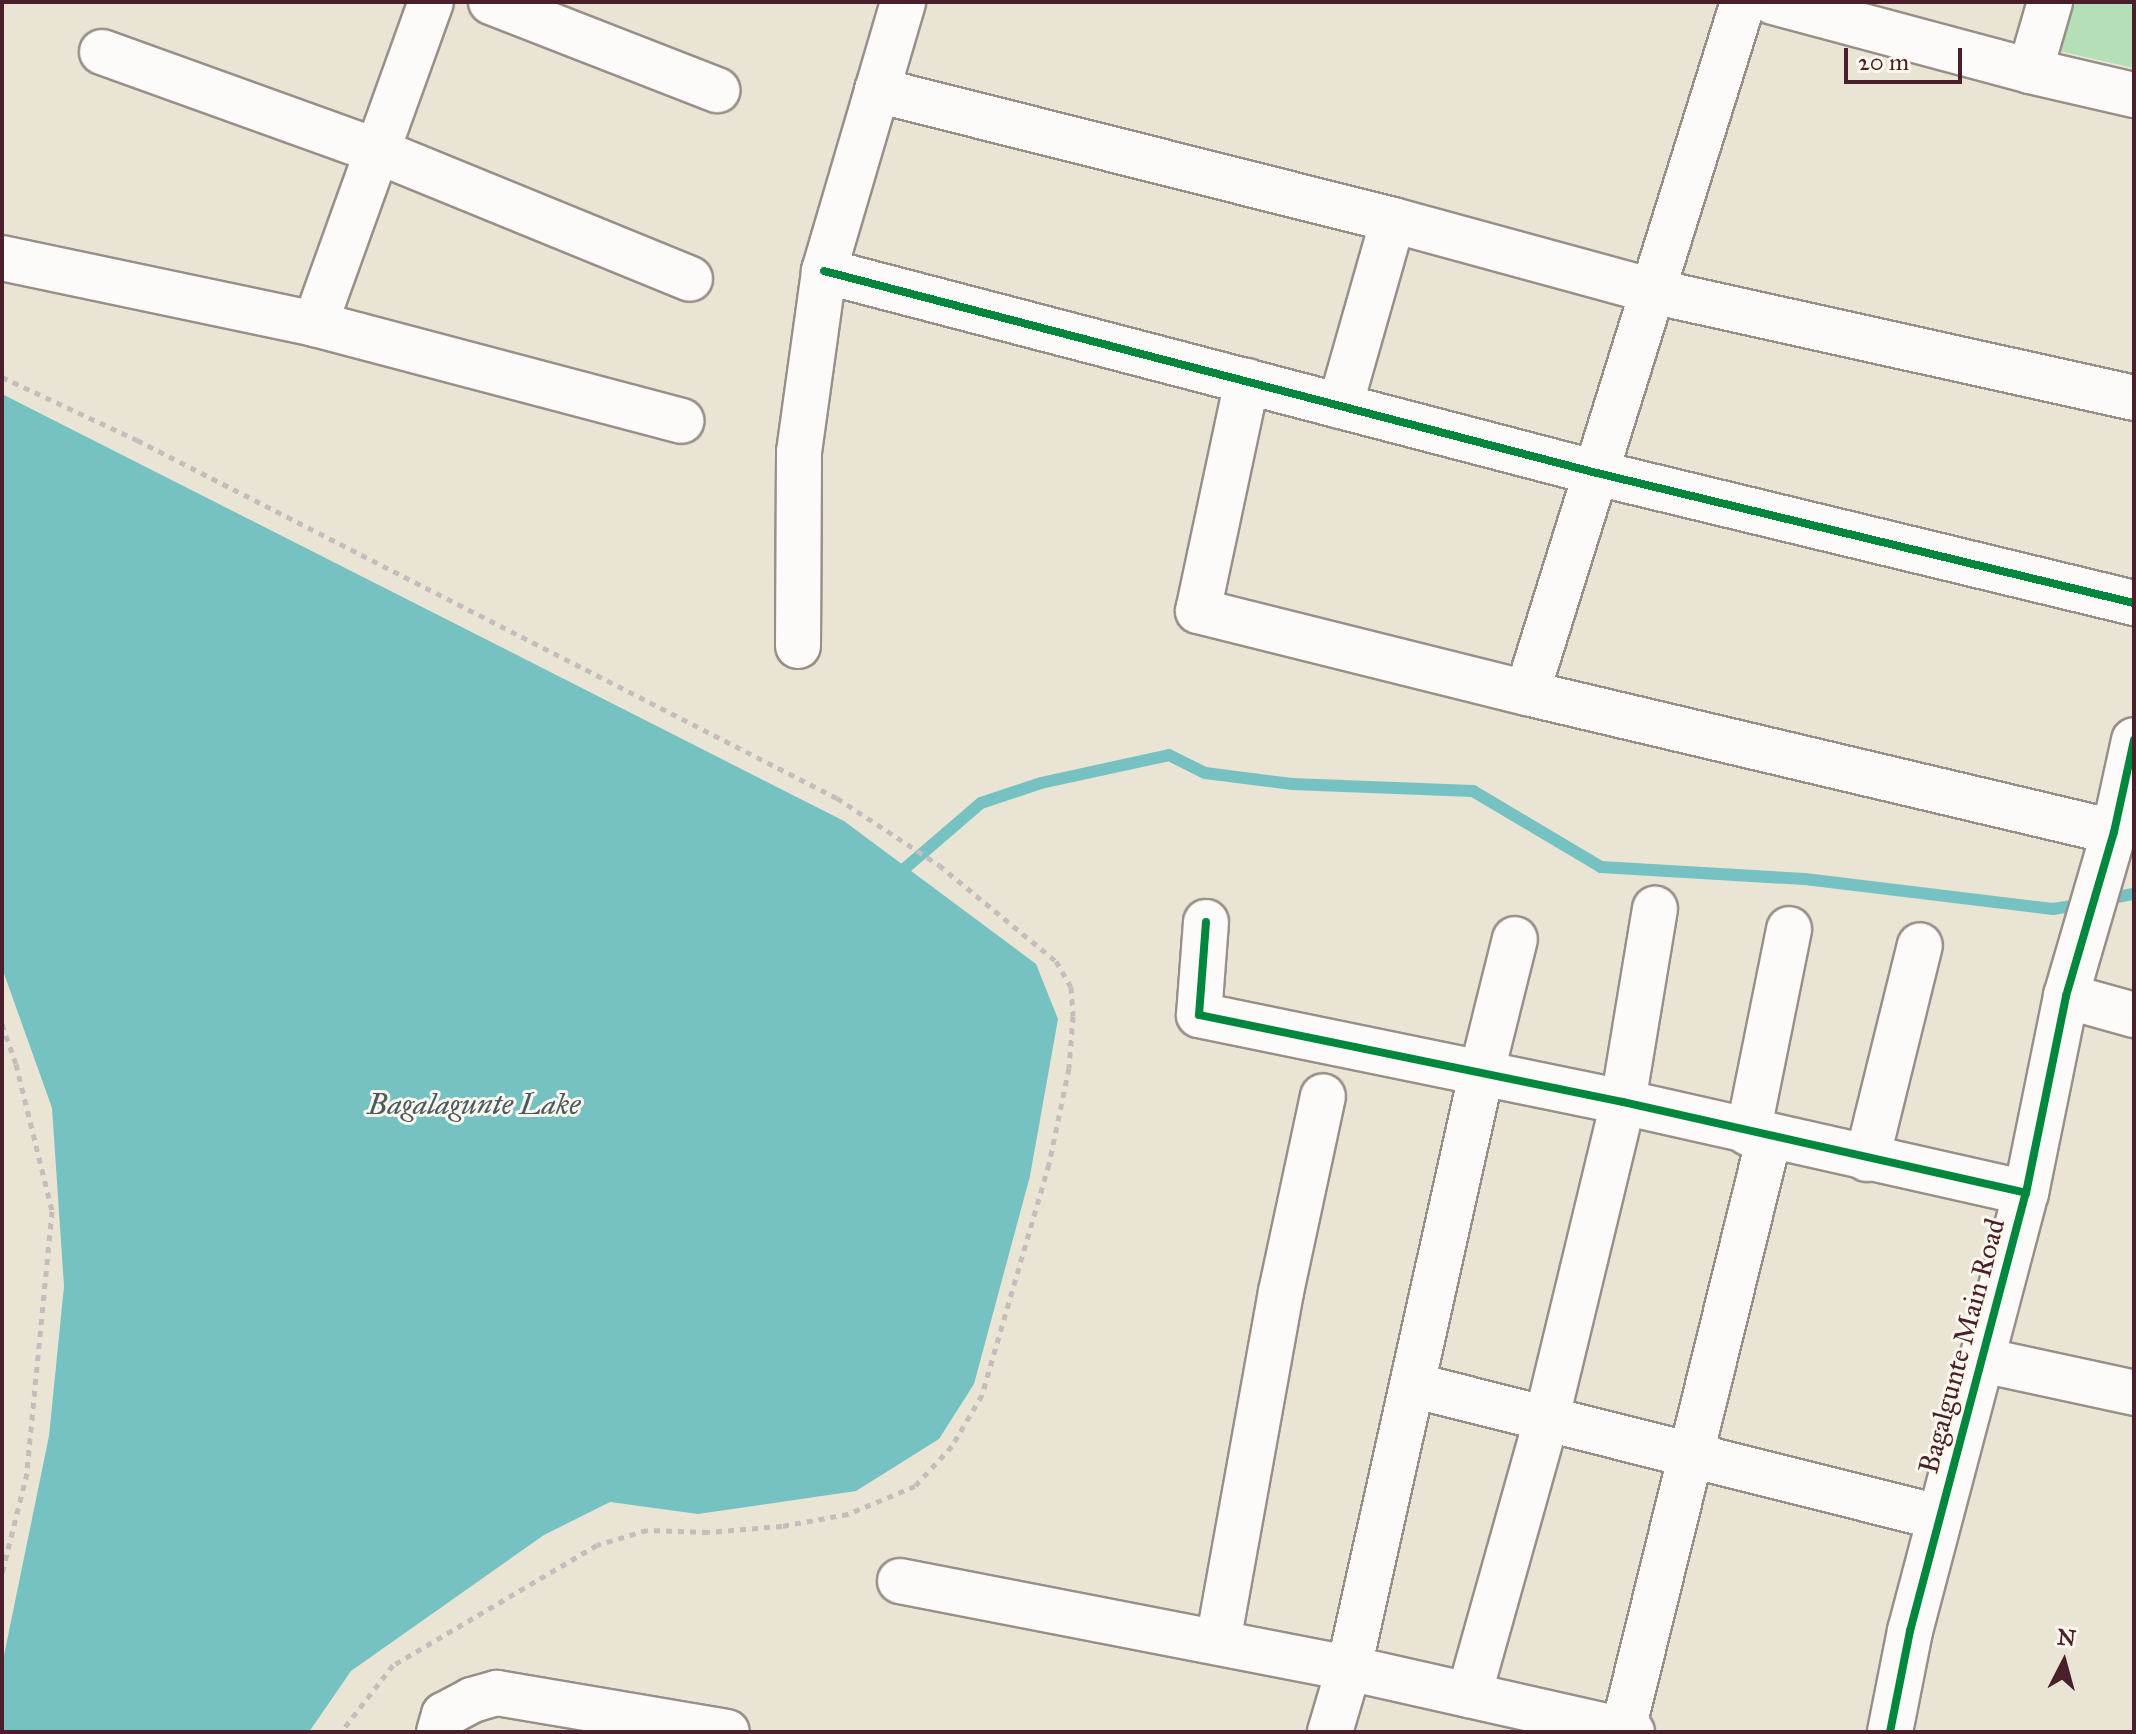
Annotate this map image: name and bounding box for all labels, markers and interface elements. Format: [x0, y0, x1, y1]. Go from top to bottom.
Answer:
scale bar [1848, 32, 1966, 82]
text: 20 m [1858, 47, 1909, 77]
water label: Bagalagunte Lake [368, 1086, 580, 1122]
street label: Bagalgunte Main Road [1912, 1215, 2012, 1477]
north arrow [2024, 1622, 2104, 1702]
text: N [2056, 1623, 2077, 1652]

